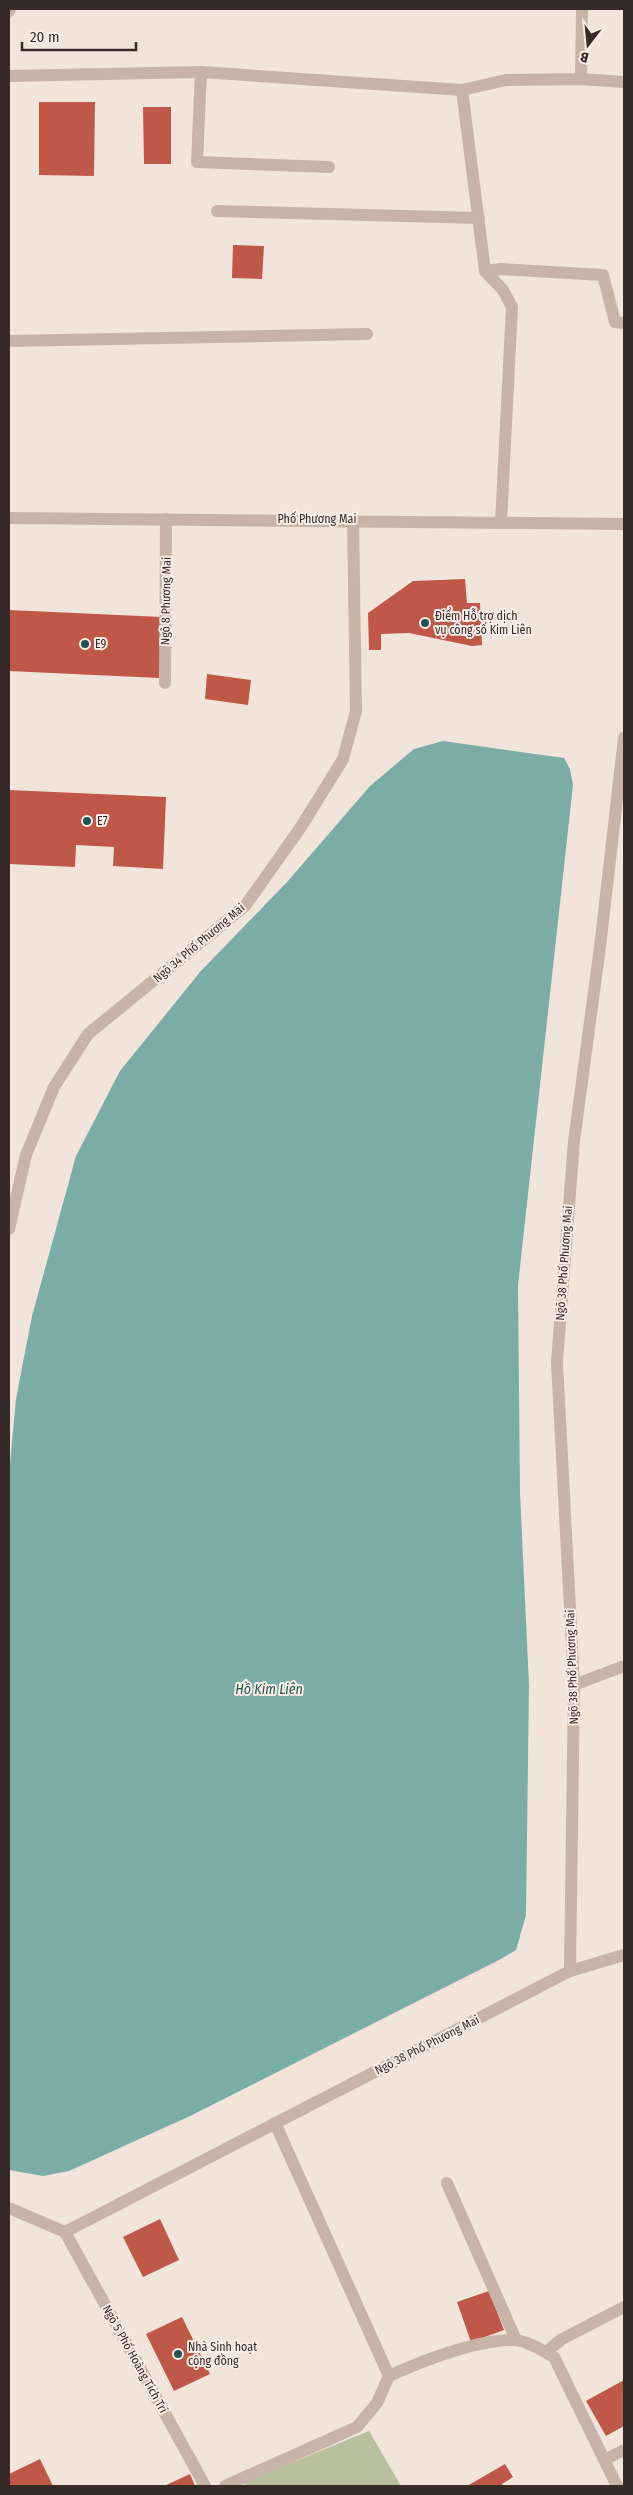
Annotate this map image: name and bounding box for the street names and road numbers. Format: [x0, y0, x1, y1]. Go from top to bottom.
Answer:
street label: Phố Phương Mai [278, 511, 356, 526]
street label: Ngõ 8 Phương Mai [158, 557, 174, 645]
street label: Ngõ 34 Phố Phương Mai [150, 900, 247, 985]
street label: Ngõ 38 Phố Phương Mai [552, 1205, 575, 1321]
street label: Ngõ 38 Phố Phương Mai [562, 1609, 581, 1725]
street label: Ngõ 38 Phố Phương Mai [372, 2012, 481, 2077]
street label: Ngõ 5 Phố Hoàng Tích Trí [100, 2302, 171, 2415]

